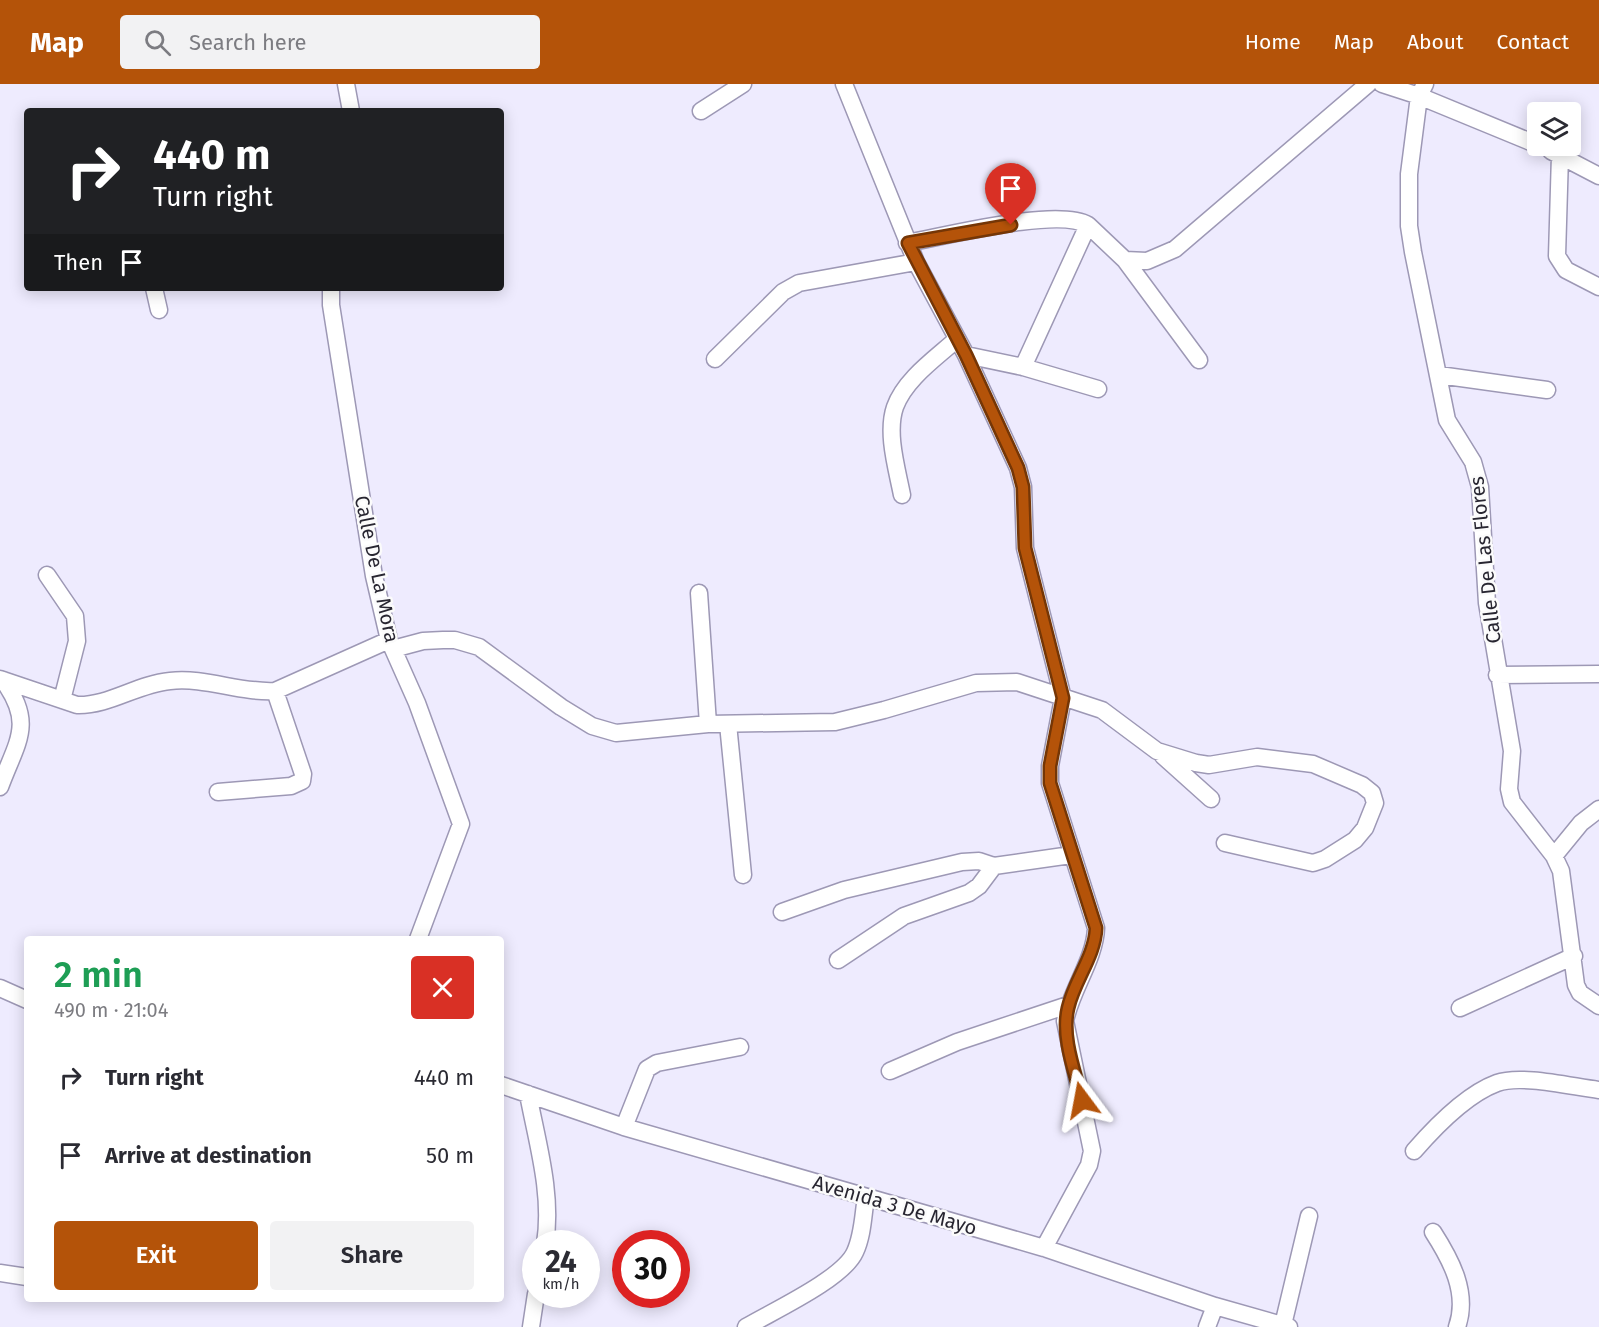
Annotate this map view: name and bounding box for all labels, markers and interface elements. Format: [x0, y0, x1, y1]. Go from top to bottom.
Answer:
search box [120, 15, 540, 69]
text: Map [30, 26, 84, 59]
icon: search [141, 26, 174, 59]
text: Search here [189, 29, 307, 56]
text: Home [1245, 29, 1301, 55]
text: Map [1334, 29, 1374, 55]
text: About [1407, 29, 1464, 55]
text: Contact [1497, 29, 1569, 55]
map controls [1527, 102, 1581, 156]
button: layers [1527, 102, 1581, 156]
text: 440 m [153, 130, 270, 180]
icon: right [54, 132, 132, 210]
pin [985, 163, 1036, 225]
icon: arrive [994, 172, 1027, 205]
text: Turn right [153, 181, 273, 213]
icon: arrive [115, 246, 148, 279]
text: Then [54, 249, 103, 276]
street label: Calle De Las Flores [1464, 475, 1506, 645]
street label: Calle De La Mora [350, 493, 404, 645]
text: 2 min [54, 953, 143, 997]
button: close [411, 956, 474, 1019]
text: 490 m · 21:04 [54, 998, 168, 1022]
icon: right [54, 1061, 87, 1094]
text: Turn right [105, 1064, 204, 1091]
text: 440 m [414, 1064, 474, 1091]
position arrow [1050, 1068, 1114, 1132]
icon: arrive [54, 1139, 87, 1172]
text: Arrive at destination [105, 1142, 312, 1169]
text: 50 m [426, 1142, 474, 1169]
street label: Avenida 3 De Mayo [810, 1170, 980, 1240]
button: Exit [54, 1221, 258, 1290]
button: Share [270, 1221, 474, 1290]
speed limit sign: 30 [612, 1230, 690, 1308]
text: 24 [545, 1244, 577, 1280]
text: km/h [542, 1275, 580, 1293]

